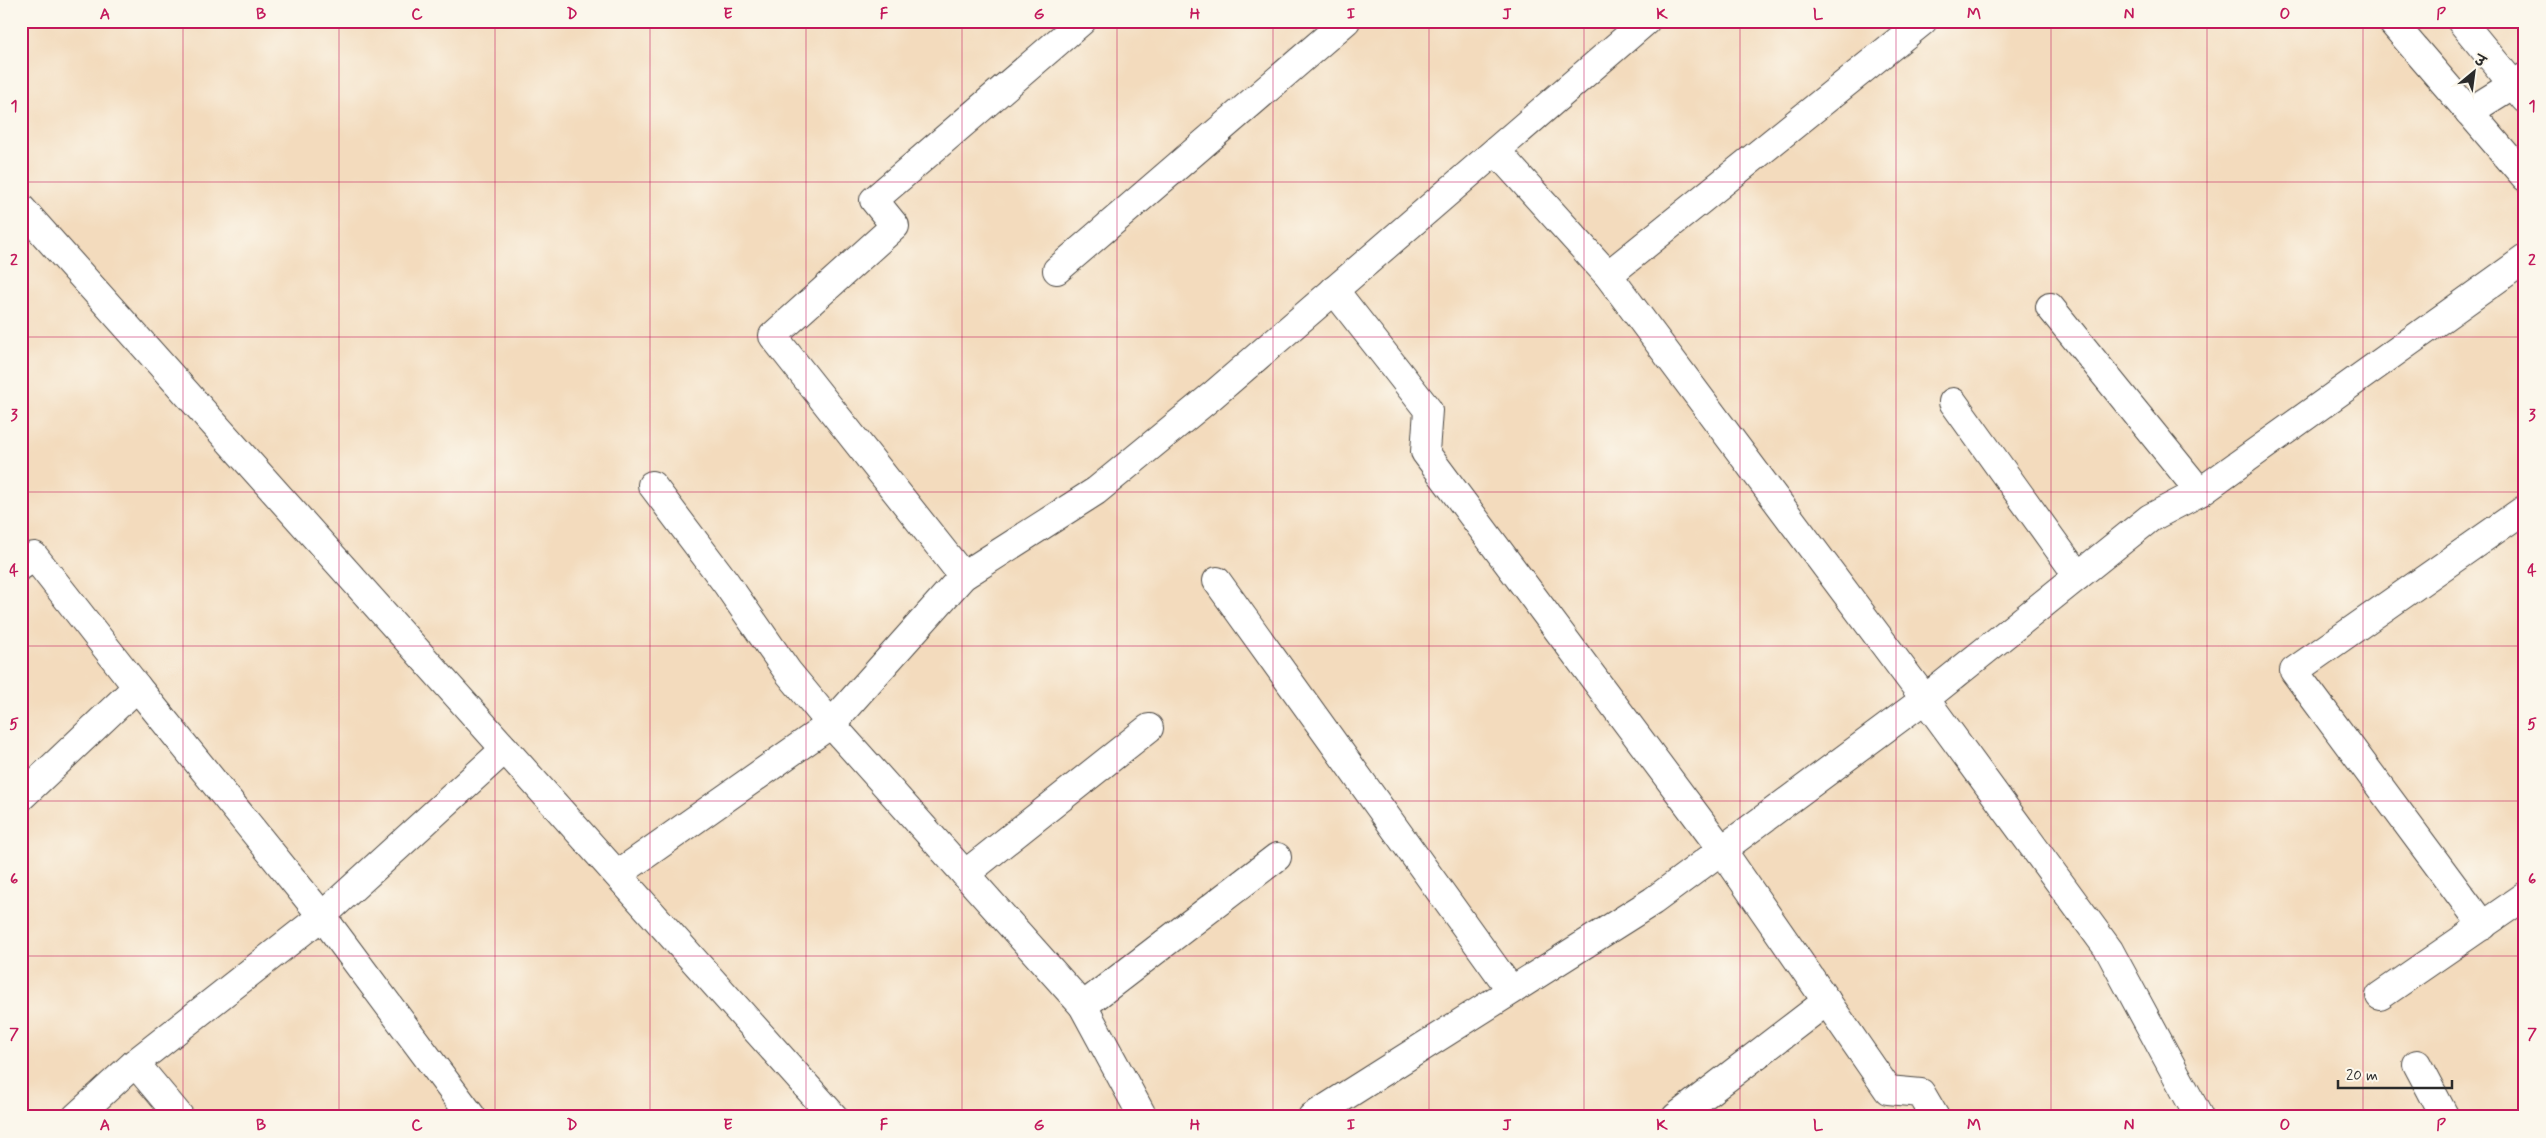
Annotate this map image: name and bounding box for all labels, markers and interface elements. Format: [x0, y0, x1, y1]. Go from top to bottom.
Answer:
text: A [100, 4, 110, 25]
text: B [256, 4, 266, 25]
text: C [411, 4, 423, 25]
text: D [566, 4, 578, 25]
text: E [723, 4, 733, 25]
text: F [880, 4, 889, 25]
text: G [1034, 4, 1045, 25]
text: H [1190, 4, 1201, 25]
text: I [1347, 4, 1356, 25]
text: J [1502, 4, 1512, 25]
text: K [1656, 4, 1668, 25]
text: L [1813, 4, 1824, 25]
text: M [1967, 4, 1981, 25]
text: N [2124, 4, 2134, 25]
text: O [2280, 4, 2291, 25]
text: P [2436, 4, 2446, 25]
north arrow [2448, 48, 2498, 98]
text: उ [2470, 50, 2490, 72]
text: 1 [10, 96, 18, 117]
text: 1 [2528, 96, 2536, 117]
text: 2 [10, 250, 18, 271]
text: 2 [2528, 250, 2536, 271]
text: 3 [10, 405, 18, 426]
text: 3 [2528, 405, 2536, 426]
text: 4 [9, 560, 19, 581]
text: 4 [2527, 560, 2537, 581]
text: 5 [9, 714, 19, 735]
text: 5 [2527, 714, 2537, 735]
text: 6 [10, 869, 18, 890]
text: 6 [2528, 869, 2536, 890]
text: 7 [9, 1024, 19, 1045]
text: 7 [2527, 1024, 2537, 1045]
scale bar [2338, 1058, 2452, 1090]
text: 20 m [2346, 1066, 2378, 1086]
text: A [100, 1115, 110, 1136]
text: B [256, 1115, 266, 1136]
text: C [411, 1115, 423, 1136]
text: D [566, 1115, 578, 1136]
text: E [723, 1115, 733, 1136]
text: F [880, 1115, 889, 1136]
text: G [1034, 1115, 1045, 1136]
text: H [1190, 1115, 1201, 1136]
text: I [1347, 1115, 1356, 1136]
text: J [1502, 1115, 1512, 1136]
text: K [1656, 1115, 1668, 1136]
text: L [1813, 1115, 1824, 1136]
text: M [1967, 1115, 1981, 1136]
text: N [2124, 1115, 2134, 1136]
text: O [2280, 1115, 2291, 1136]
text: P [2436, 1115, 2446, 1136]

